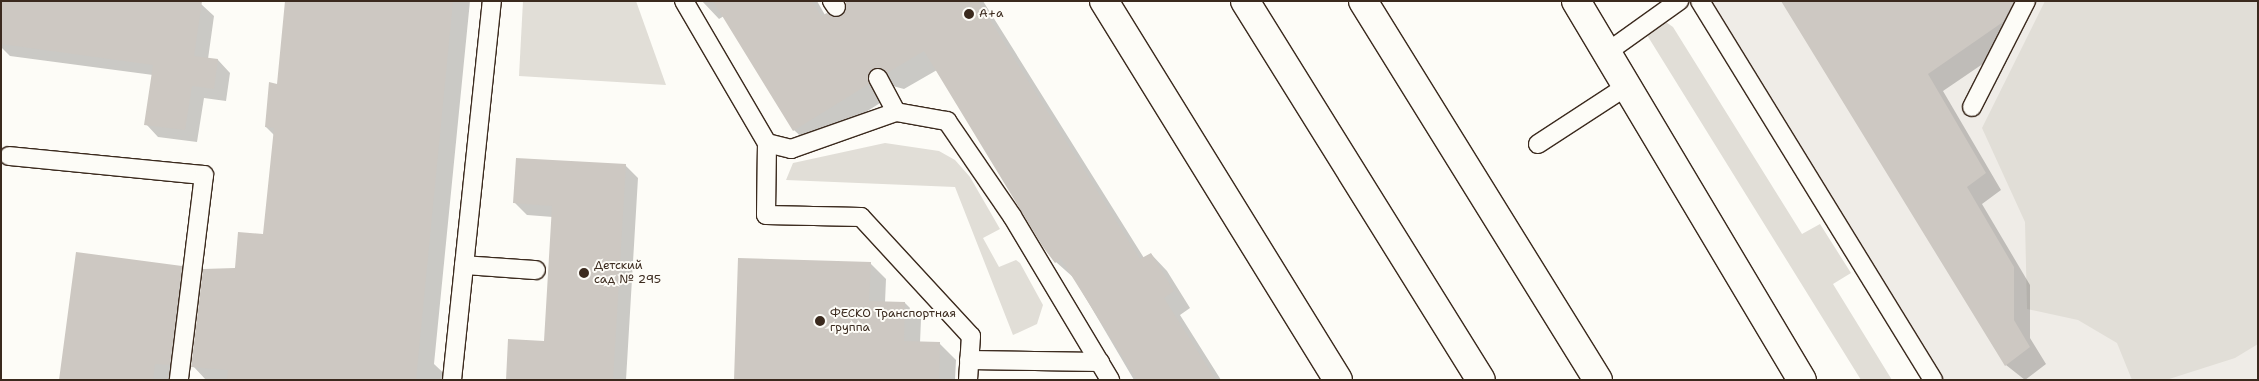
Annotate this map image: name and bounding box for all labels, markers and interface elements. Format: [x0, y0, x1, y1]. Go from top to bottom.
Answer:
place label: А+а [979, 7, 1004, 21]
marker: А+а [963, 8, 975, 20]
place label: Детский сад № 295 [594, 259, 661, 287]
marker: Детский сад № 295 [578, 267, 590, 279]
place label: ФЕСКО Транспортная группа [830, 307, 956, 335]
marker: ФЕСКО Транспортная группа [814, 315, 826, 327]

